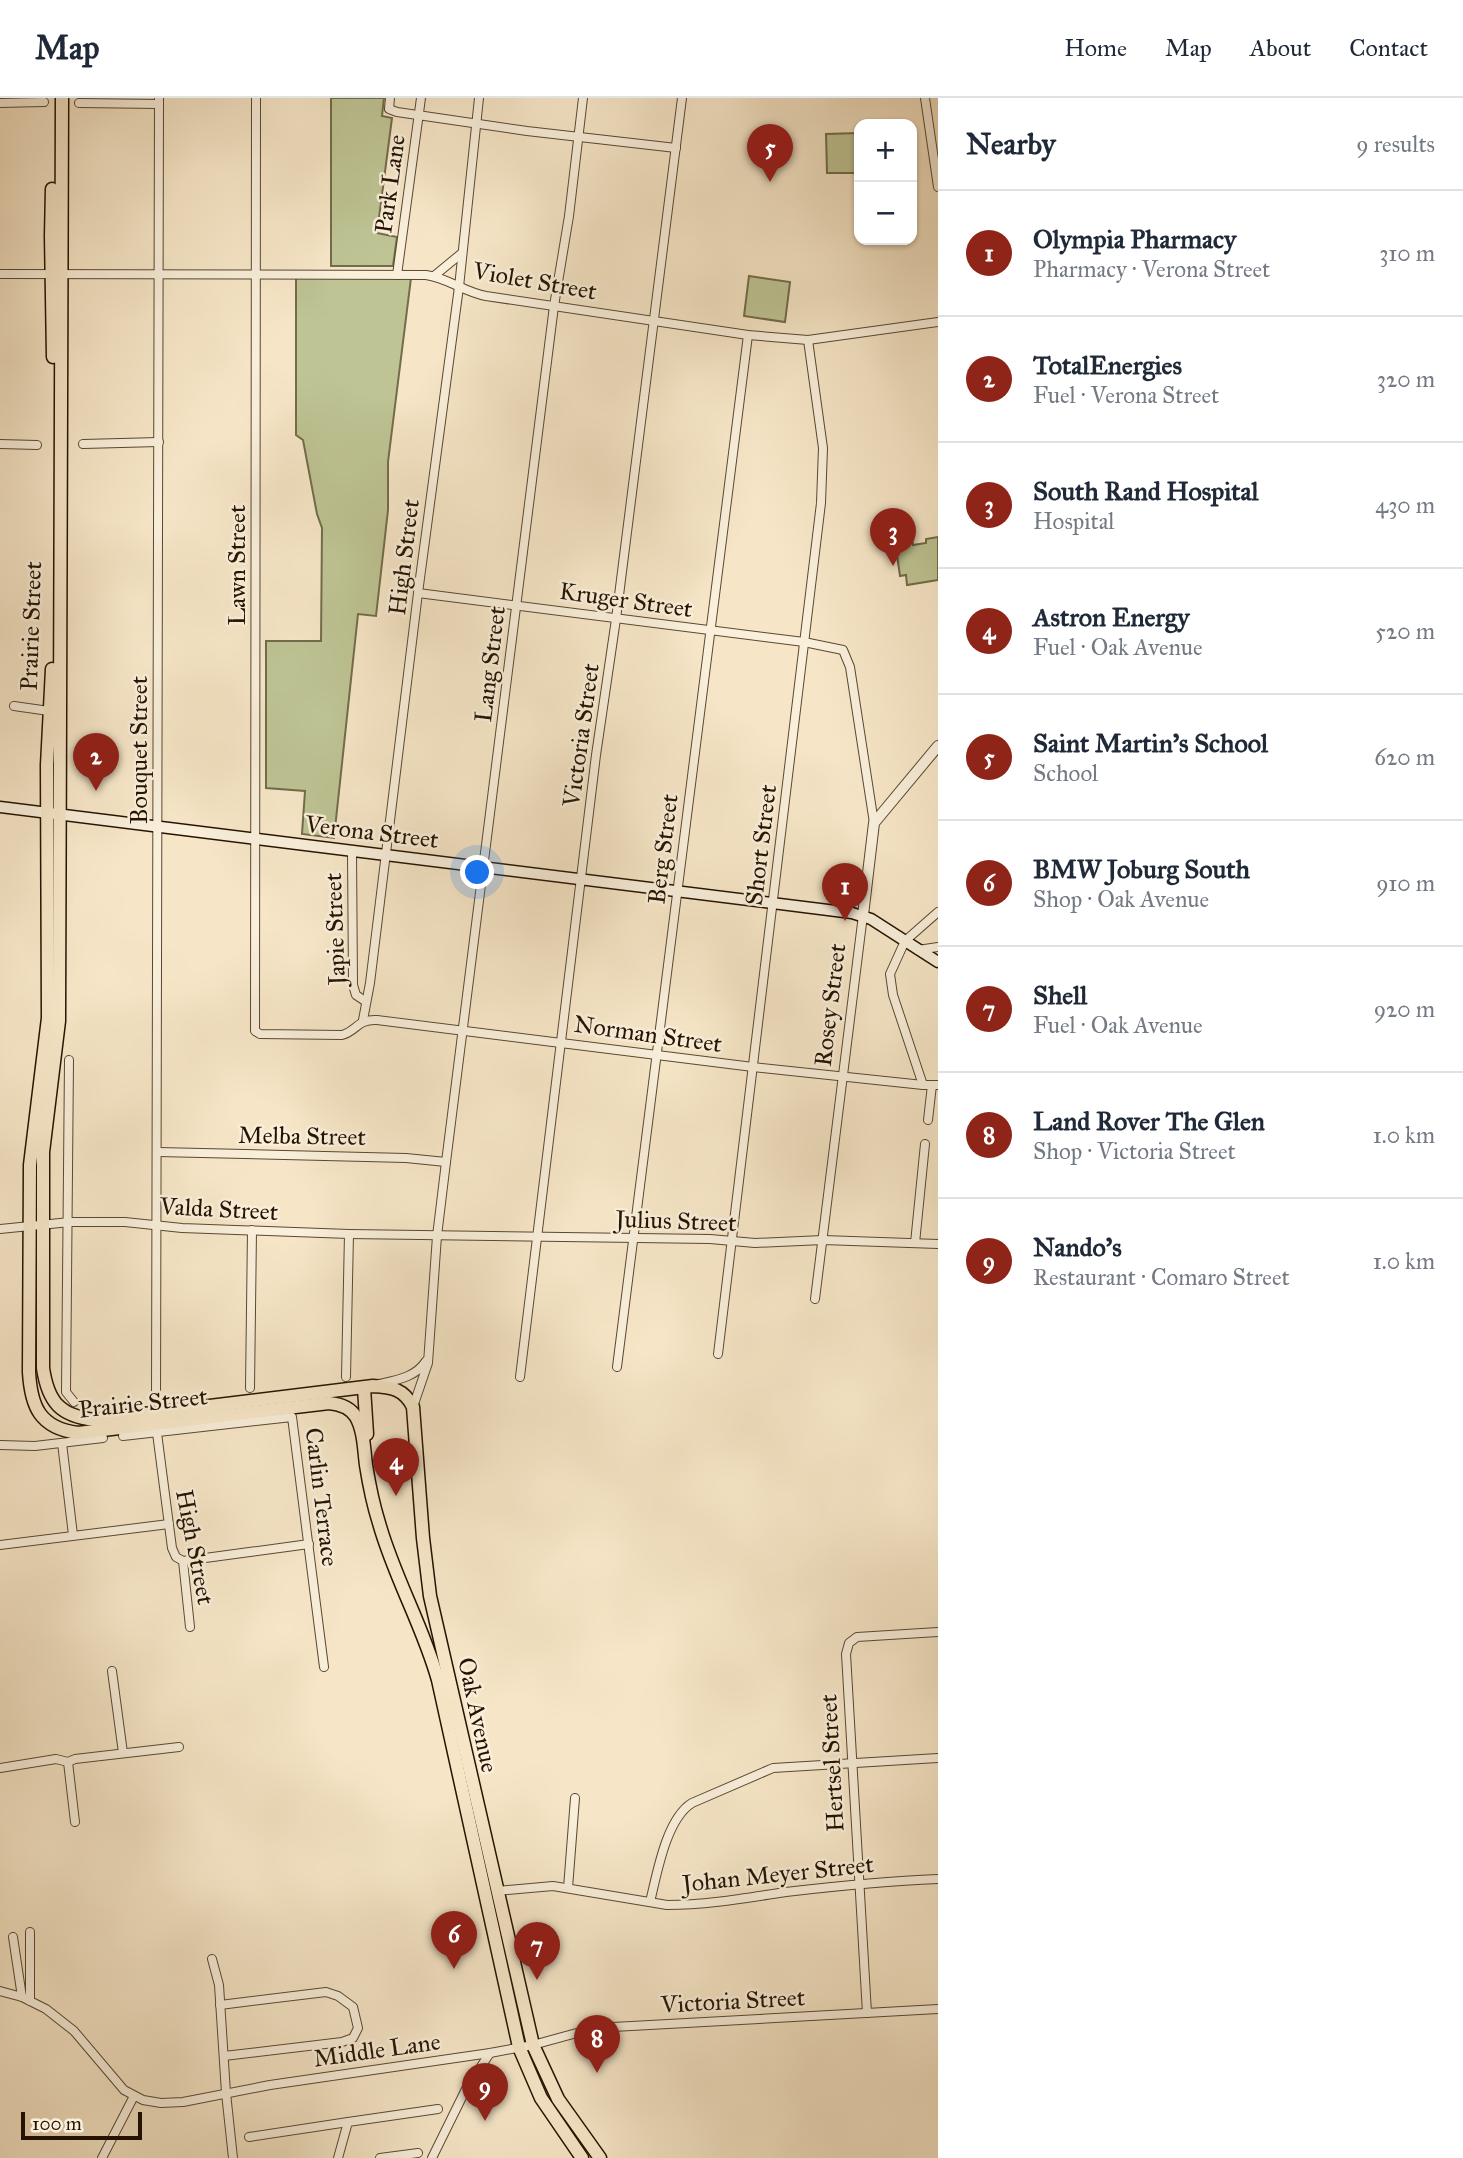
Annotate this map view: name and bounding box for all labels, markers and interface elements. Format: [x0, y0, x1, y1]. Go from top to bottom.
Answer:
text: Map [35, 28, 99, 68]
text: Home [1064, 33, 1127, 63]
text: Map [1165, 33, 1212, 63]
text: About [1250, 33, 1311, 63]
text: Contact [1349, 33, 1428, 63]
map controls [854, 119, 917, 245]
button: + [854, 119, 917, 182]
pin: 5 [747, 124, 793, 182]
text: Nearby [966, 126, 1056, 162]
text: 9 results [1356, 130, 1435, 158]
street label: Park Lane [368, 133, 412, 235]
button: − [854, 182, 917, 245]
text: Olympia Pharmacy [1033, 223, 1236, 255]
text: 1 [984, 239, 994, 267]
text: 310 m [1379, 239, 1435, 267]
street label: Violet Street [470, 255, 600, 307]
text: Pharmacy · Verona Street [1033, 255, 1270, 283]
text: TotalEnergies [1033, 349, 1182, 381]
text: 2 [983, 365, 995, 393]
text: 320 m [1377, 365, 1435, 393]
text: Fuel · Verona Street [1033, 381, 1219, 409]
text: South Rand Hospital [1033, 475, 1259, 507]
text: 3 [984, 491, 994, 519]
text: 430 m [1375, 491, 1435, 519]
street label: High Street [382, 497, 426, 617]
street label: Lawn Street [222, 504, 252, 626]
text: Hospital [1033, 507, 1115, 535]
pin: 3 [870, 508, 916, 566]
street label: Prairie Street [14, 560, 48, 691]
street label: Kruger Street [558, 576, 695, 624]
text: Astron Energy [1033, 601, 1189, 633]
street label: Lang Street [468, 604, 512, 724]
text: 4 [983, 617, 995, 645]
text: 520 m [1375, 617, 1435, 645]
text: Fuel · Oak Avenue [1033, 633, 1203, 661]
street label: Victoria Street [556, 661, 606, 810]
street label: Bouquet Street [124, 675, 154, 824]
text: Saint Martin's School [1033, 727, 1268, 759]
pin: 2 [73, 733, 119, 791]
text: 5 [984, 743, 994, 771]
text: 620 m [1374, 743, 1435, 771]
text: School [1033, 759, 1098, 787]
street label: Short Street [739, 782, 783, 907]
street label: Berg Street [641, 792, 685, 906]
street label: Verona Street [303, 809, 441, 855]
text: BMW Joburg South [1033, 853, 1250, 885]
your location [460, 855, 494, 889]
pin: 1 [822, 863, 868, 921]
text: 6 [983, 869, 995, 897]
text: 910 m [1376, 869, 1435, 897]
street label: Japie Street [318, 872, 352, 989]
text: Shop · Oak Avenue [1033, 885, 1209, 913]
street label: Rosey Street [808, 941, 852, 1068]
text: Shell [1033, 979, 1087, 1011]
text: 7 [983, 995, 995, 1023]
text: 920 m [1374, 995, 1435, 1023]
street label: Norman Street [572, 1009, 724, 1059]
text: Fuel · Oak Avenue [1033, 1011, 1203, 1039]
text: Land Rover The Glen [1033, 1105, 1265, 1137]
street label: Melba Street [238, 1120, 367, 1152]
text: 8 [983, 1121, 995, 1149]
text: 1.0 km [1373, 1121, 1435, 1149]
text: Shop · Victoria Street [1033, 1137, 1236, 1165]
street label: Valda Street [158, 1191, 279, 1227]
street label: Julius Street [612, 1204, 738, 1238]
text: Nando's [1033, 1231, 1122, 1263]
text: 9 [983, 1247, 995, 1275]
text: 1.0 km [1373, 1247, 1435, 1275]
text: Restaurant · Comaro Street [1033, 1263, 1290, 1291]
street label: Prairie Street [77, 1381, 210, 1425]
street label: Carlin Terrace [299, 1426, 345, 1568]
pin: 4 [373, 1438, 419, 1496]
street label: High Street [169, 1487, 221, 1608]
street label: Oak Avenue [451, 1655, 505, 1775]
street label: Hertsel Street [813, 1693, 851, 1833]
street label: Johan Meyer Street [678, 1849, 876, 1899]
pin: 6 [431, 1911, 477, 1969]
pin: 7 [514, 1922, 560, 1980]
street label: Victoria Street [659, 1982, 806, 2020]
pin: 8 [574, 2015, 620, 2073]
street label: Middle Lane [312, 2026, 442, 2074]
pin: 9 [462, 2063, 508, 2121]
scale bar [21, 2109, 142, 2141]
text: 100 m [32, 2112, 82, 2135]

